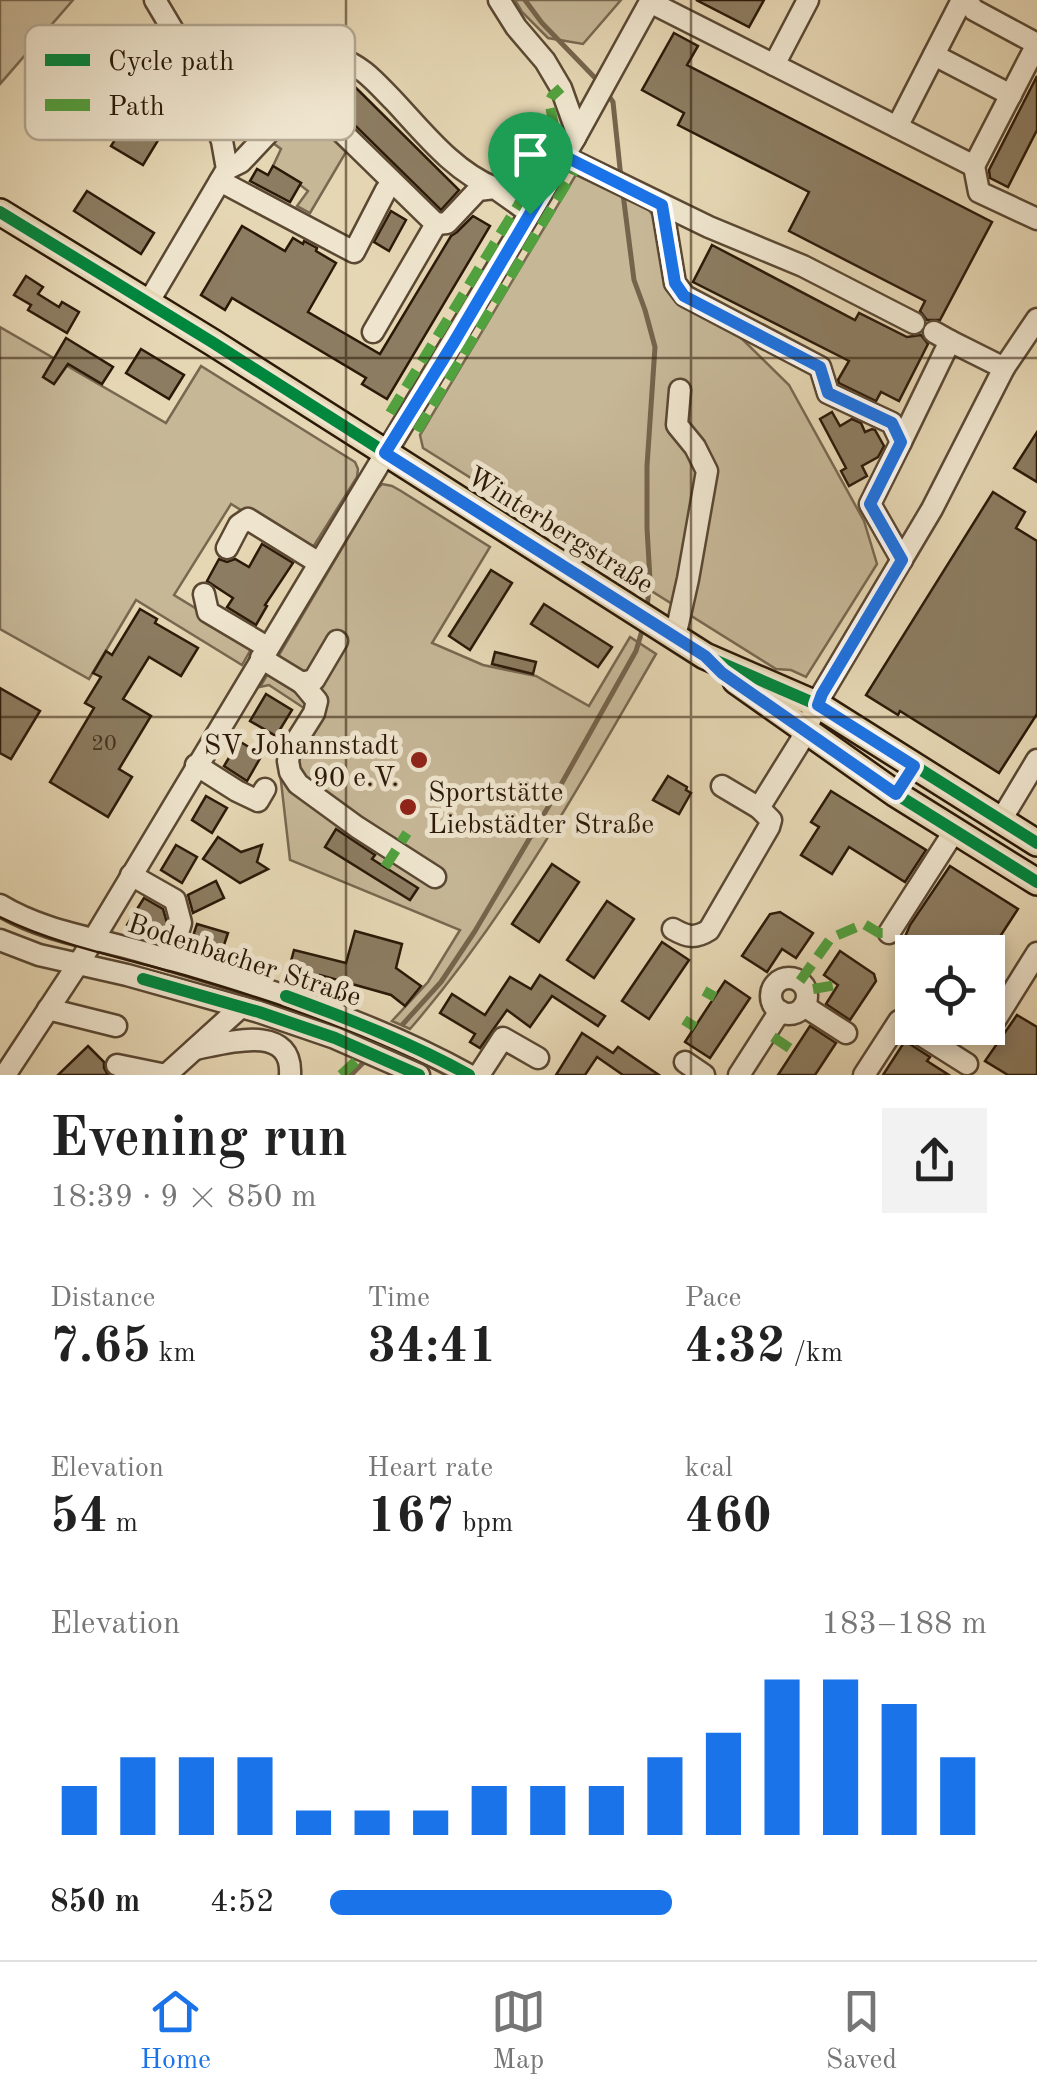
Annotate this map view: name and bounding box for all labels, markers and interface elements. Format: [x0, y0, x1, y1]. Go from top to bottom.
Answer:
legend [25, 25, 355, 140]
text: Cycle path [108, 49, 234, 77]
text: Path [108, 94, 165, 122]
pin [488, 112, 573, 215]
icon: arrive [503, 127, 558, 182]
street label: Winterbergstraße [461, 463, 658, 600]
house number: 20 [91, 733, 117, 755]
place label: SV Johannstadt 90 e.V. [204, 733, 399, 793]
marker: SV Johannstadt 90 e.V. [408, 749, 430, 771]
place label: Sportstätte Liebstädter Straße [428, 780, 654, 840]
marker: Sportstätte Liebstädter Straße [397, 796, 419, 818]
street label: Bodenbacher Straße [124, 911, 364, 1013]
map controls [895, 935, 1005, 1045]
button: locate [895, 935, 1005, 1045]
button: share [882, 1108, 987, 1213]
text: Evening run [50, 1113, 348, 1168]
text: 18:39 · 9 × 850 m [50, 1182, 317, 1214]
text: Distance [50, 1285, 155, 1313]
text: Time [367, 1285, 430, 1313]
text: Pace [685, 1285, 741, 1313]
text: 7.65 [50, 1323, 151, 1373]
text: 34:41 [367, 1323, 497, 1373]
text: 4:32 [685, 1323, 786, 1373]
text: km [151, 1340, 196, 1368]
text: /km [786, 1340, 843, 1368]
text: Elevation [50, 1455, 164, 1483]
text: Heart rate [367, 1455, 493, 1483]
text: kcal [685, 1455, 733, 1483]
text: 54 [50, 1493, 108, 1543]
text: 167 [367, 1493, 454, 1543]
text: 460 [685, 1493, 772, 1543]
text: m [108, 1510, 138, 1538]
text: bpm [454, 1510, 513, 1538]
text: Elevation [50, 1609, 180, 1641]
text: 183–188 m [821, 1609, 987, 1641]
text: 850 m [50, 1887, 140, 1919]
text: 4:52 [210, 1887, 275, 1919]
tab: Home [140, 1984, 211, 2079]
tab: Map [491, 1984, 546, 2079]
tab: Saved [826, 1984, 897, 2079]

